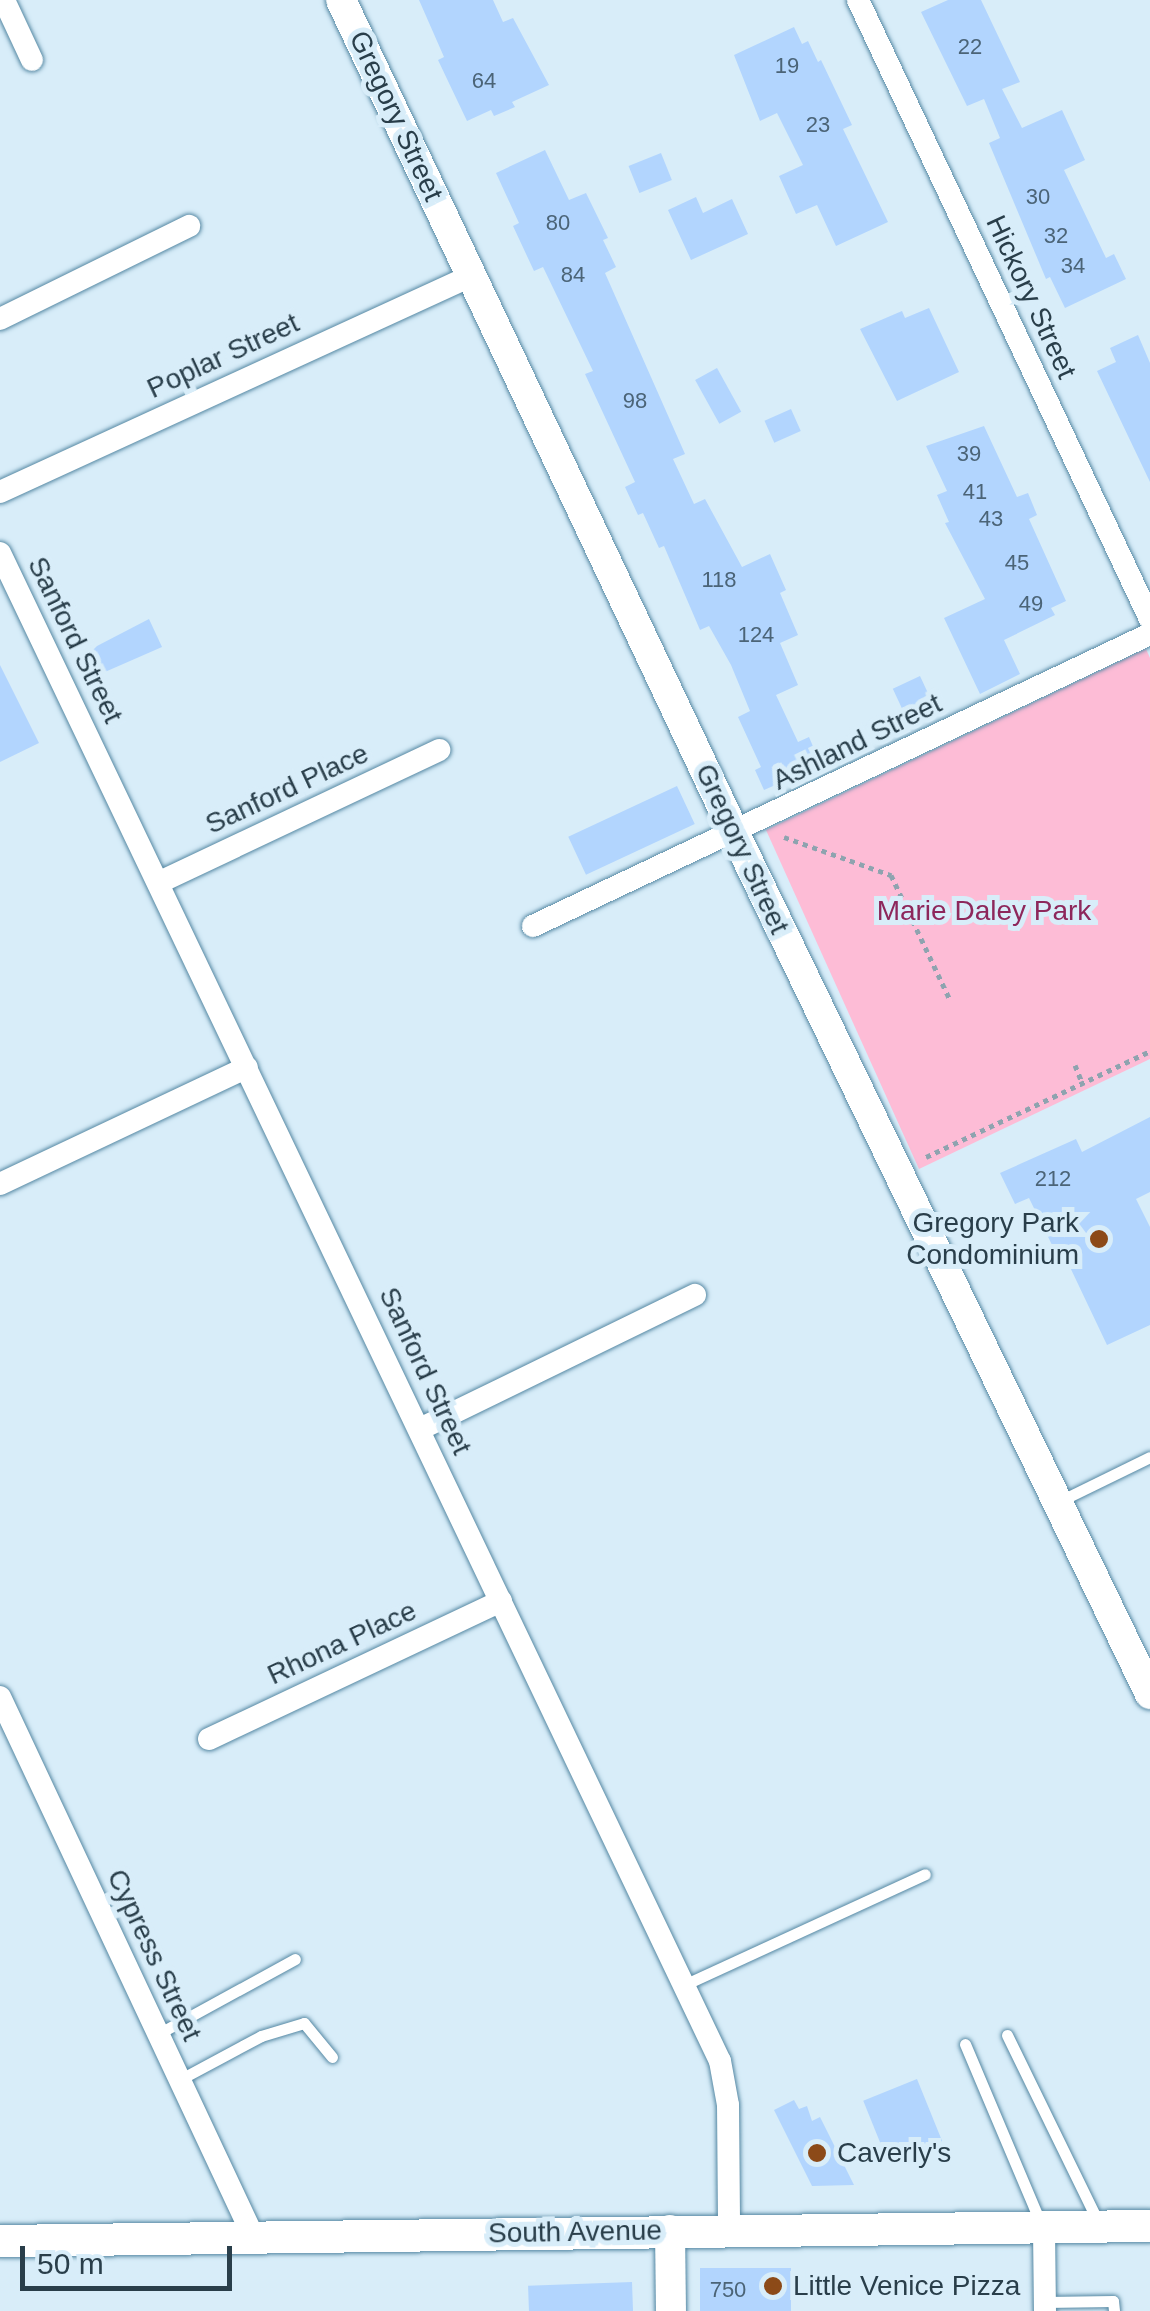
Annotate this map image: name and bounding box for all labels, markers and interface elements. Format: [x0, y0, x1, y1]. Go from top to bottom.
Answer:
street label: Gregory Street [342, 26, 450, 206]
house number: 22 [958, 34, 982, 60]
house number: 19 [775, 53, 799, 79]
house number: 64 [472, 68, 496, 94]
house number: 23 [806, 112, 830, 138]
house number: 30 [1026, 184, 1050, 210]
house number: 80 [546, 210, 570, 236]
street label: Hickory Street [979, 210, 1083, 384]
house number: 32 [1044, 223, 1068, 249]
house number: 34 [1061, 253, 1085, 279]
house number: 84 [561, 262, 585, 288]
street label: Poplar Street [142, 306, 304, 406]
house number: 98 [623, 388, 647, 414]
house number: 39 [957, 441, 981, 467]
house number: 41 [963, 479, 987, 505]
house number: 43 [979, 506, 1003, 532]
house number: 45 [1005, 550, 1029, 576]
street label: Sanford Street [20, 551, 130, 729]
house number: 118 [701, 567, 737, 593]
house number: 49 [1019, 591, 1043, 617]
house number: 124 [738, 622, 774, 648]
street label: Ashland Street [767, 687, 947, 797]
street label: Sanford Place [200, 737, 374, 841]
street label: Gregory Street [688, 759, 796, 939]
park label: Marie Daley Park [877, 894, 1091, 928]
house number: 212 [1035, 1166, 1071, 1192]
place label: Gregory Park Condominium [906, 1206, 1079, 1272]
marker: Gregory Park Condominium [1088, 1228, 1110, 1250]
street label: Sanford Street [372, 1282, 478, 1460]
street label: Rhona Place [262, 1594, 422, 1692]
street label: Cypress Street [100, 1864, 208, 2046]
place label: Caverly's [837, 2136, 951, 2170]
marker: Caverly's [806, 2142, 828, 2164]
street label: South Avenue [487, 2214, 663, 2250]
scale bar [25, 2226, 238, 2288]
text: 50 m [37, 2247, 104, 2280]
place label: Little Venice Pizza [793, 2269, 1020, 2303]
marker: Little Venice Pizza [762, 2275, 784, 2297]
house number: 750 [710, 2277, 746, 2303]

